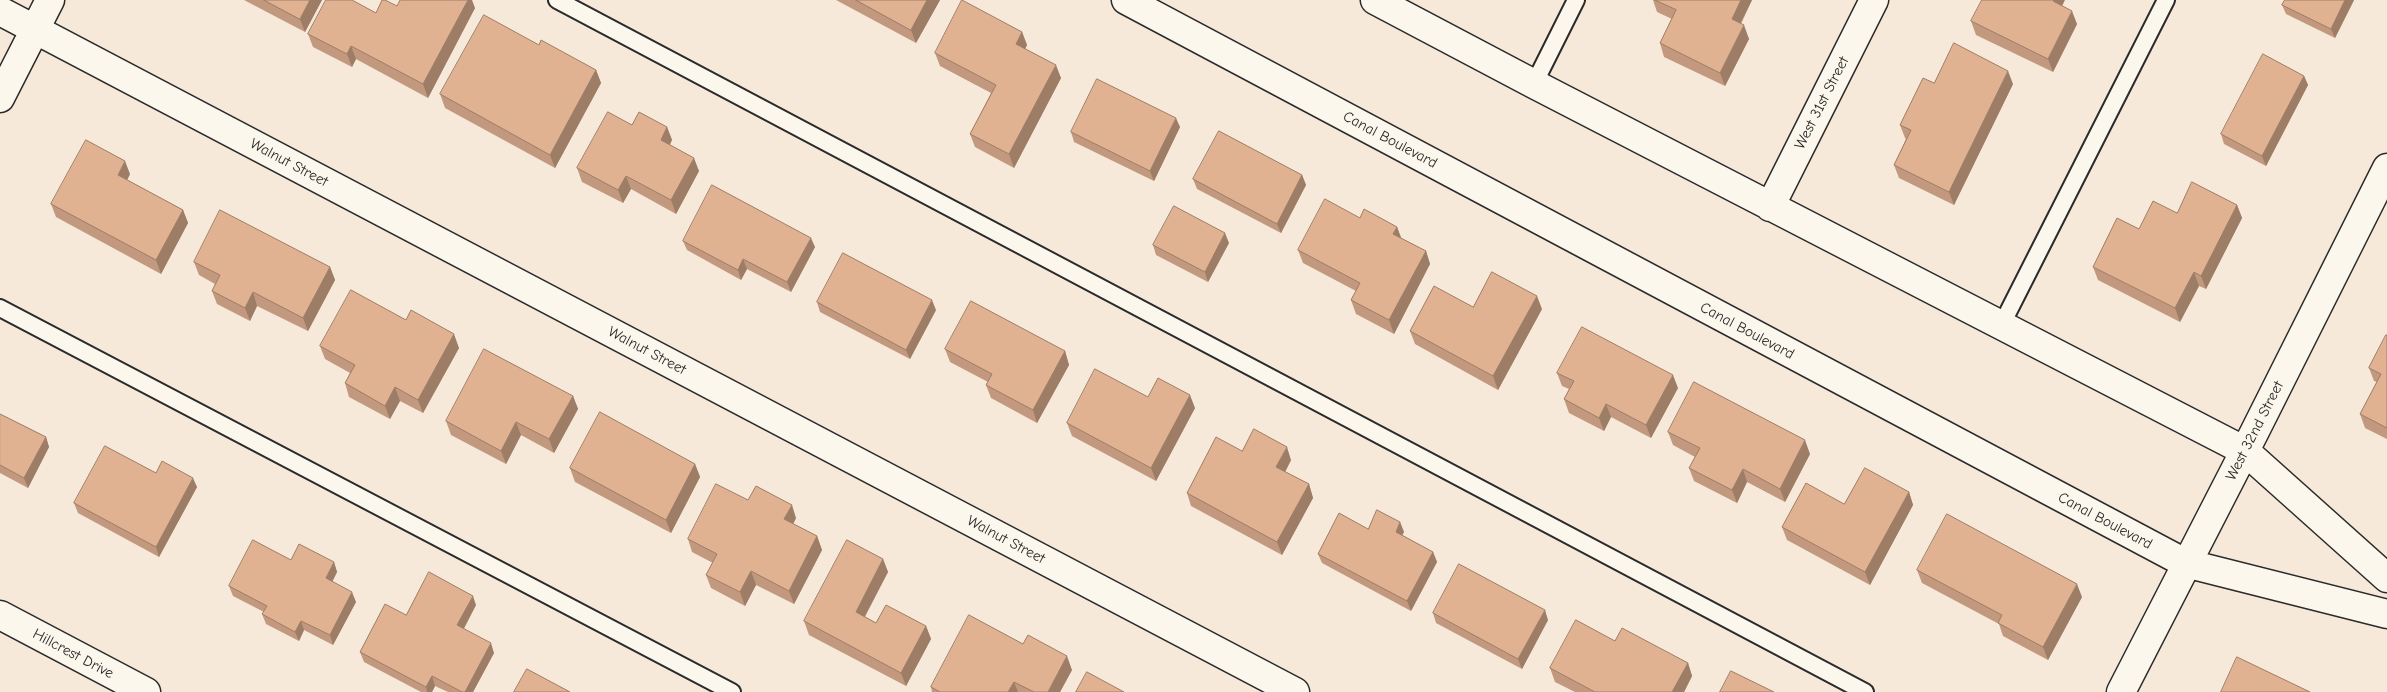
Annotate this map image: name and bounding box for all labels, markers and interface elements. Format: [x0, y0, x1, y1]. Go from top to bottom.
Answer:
street label: West 31st Street [1791, 54, 1853, 152]
street label: Canal Boulevard [1340, 108, 1440, 172]
street label: Walnut Street [247, 135, 331, 191]
street label: Canal Boulevard [1697, 299, 1797, 363]
street label: Walnut Street [605, 323, 689, 379]
street label: West 32nd Street [2222, 378, 2288, 484]
street label: Canal Boulevard [2055, 489, 2155, 553]
street label: Walnut Street [964, 512, 1048, 568]
street label: Hillcrest Drive [29, 625, 117, 683]

